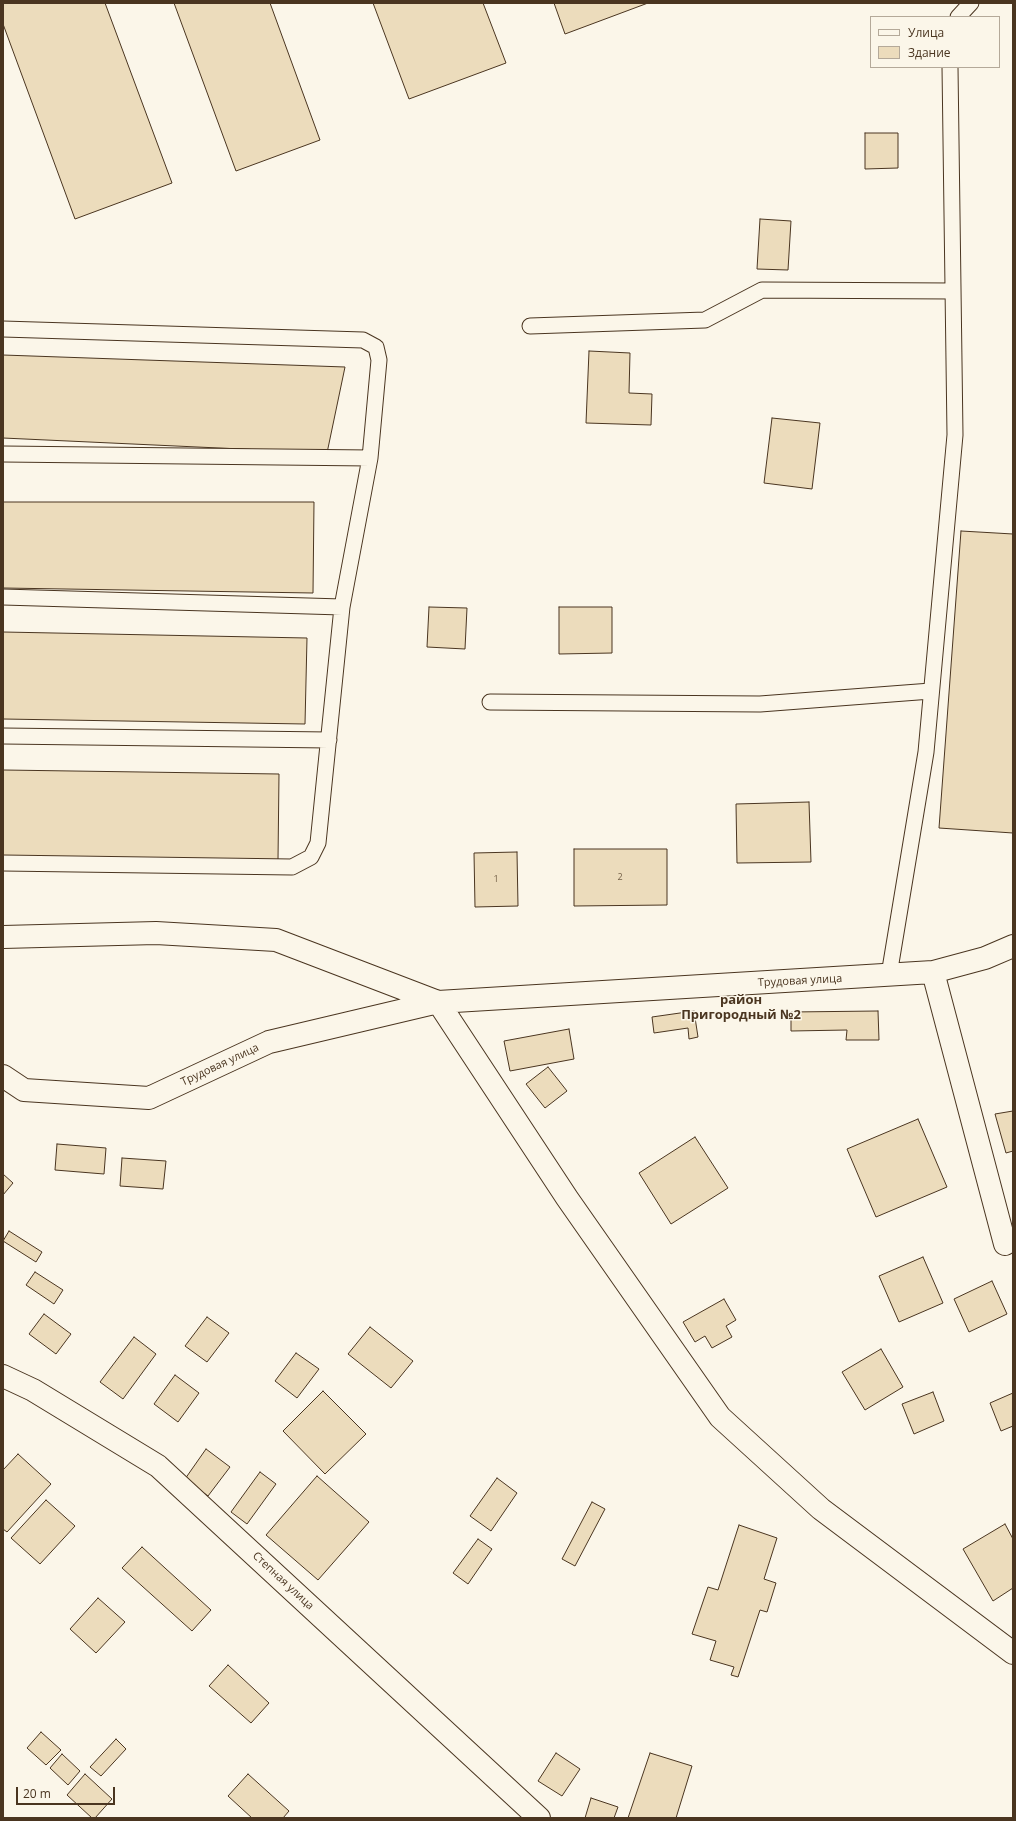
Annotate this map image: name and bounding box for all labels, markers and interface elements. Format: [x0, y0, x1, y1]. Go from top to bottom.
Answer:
legend [870, 16, 1000, 68]
text: Улица [908, 24, 944, 41]
text: Здание [908, 44, 951, 61]
house number: 2 [617, 872, 623, 882]
house number: 1 [493, 874, 499, 884]
street label: Трудовая улица [758, 972, 842, 990]
district label: район Пригородный №2 [681, 992, 801, 1023]
street label: Трудовая улица [179, 1041, 261, 1089]
street label: Степная улица [250, 1549, 316, 1613]
scale bar [18, 1779, 117, 1805]
text: 20 m [23, 1785, 51, 1802]

